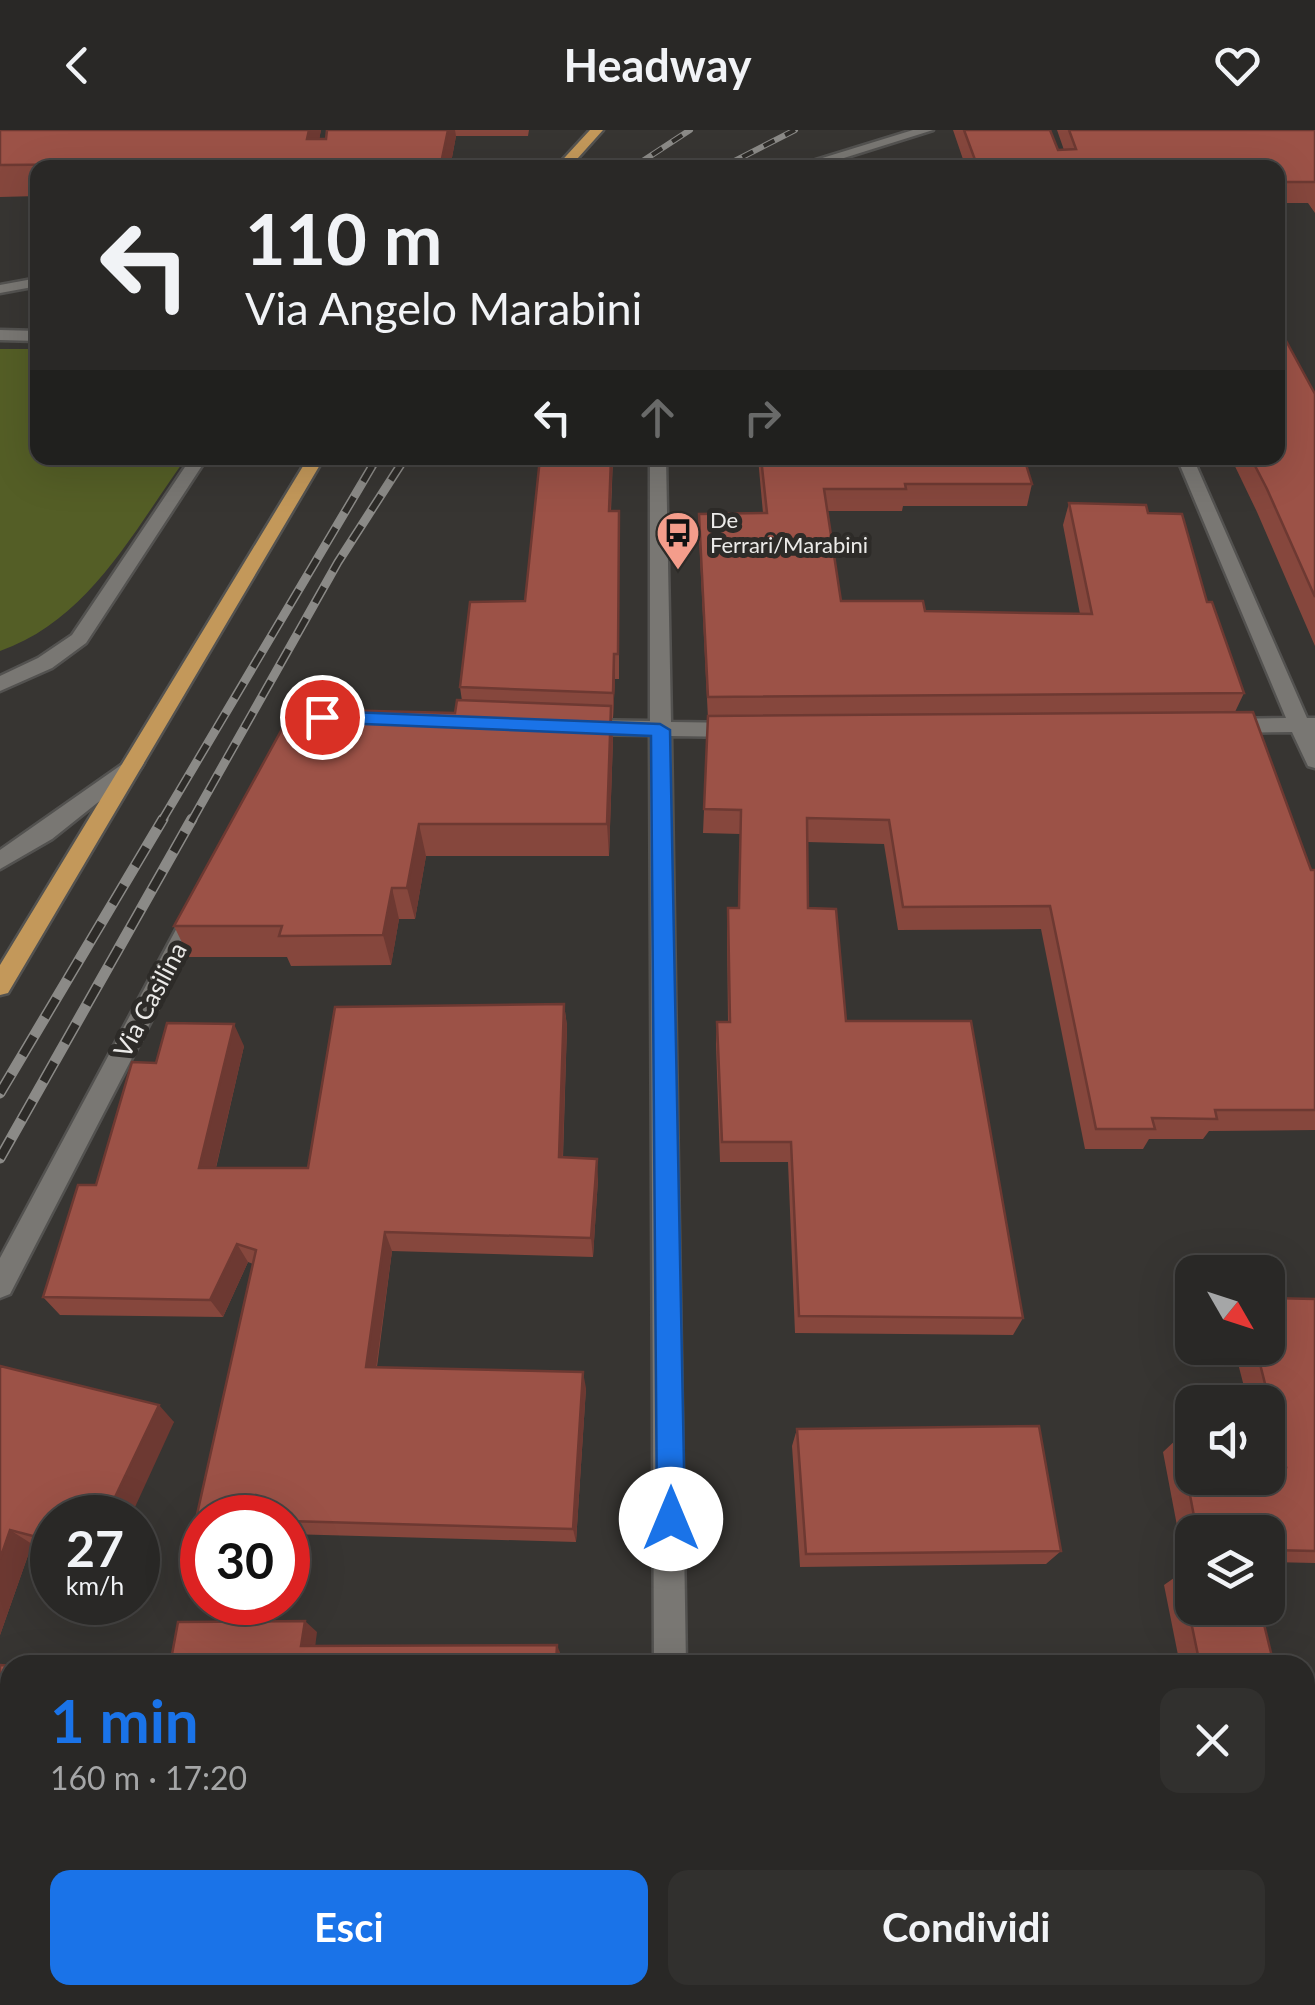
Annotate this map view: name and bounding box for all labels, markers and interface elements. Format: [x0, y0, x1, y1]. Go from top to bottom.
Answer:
icon: back [50, 38, 105, 93]
text: Headway [563, 38, 752, 92]
icon: heart [1210, 38, 1265, 93]
text: 110 m [245, 196, 442, 280]
icon: left [80, 200, 210, 330]
text: Via Angelo Marabini [245, 281, 642, 335]
icon: left [525, 390, 580, 445]
icon: ahead [630, 390, 685, 445]
icon: right [735, 390, 790, 445]
place label: De Ferrari/Marabini [710, 506, 868, 558]
bus stop icon: De Ferrari/Marabini [655, 510, 701, 571]
pin [280, 675, 365, 760]
icon: arrive [295, 690, 350, 745]
street label: Via Casilina [106, 937, 192, 1062]
north arrow [1175, 1255, 1285, 1365]
map controls [1175, 1255, 1285, 1625]
button: sound [1175, 1385, 1285, 1495]
position arrow [619, 1467, 723, 1571]
speed limit sign: 30 [180, 1495, 310, 1625]
button: layers [1175, 1515, 1285, 1625]
text: 27 [66, 1518, 124, 1578]
text: km/h [66, 1570, 124, 1600]
text: 1 min [50, 1684, 199, 1756]
button: close [1160, 1688, 1265, 1793]
text: 160 m · 17:20 [50, 1758, 247, 1797]
button: Esci [50, 1870, 648, 1985]
button: Condividi [668, 1870, 1265, 1985]

